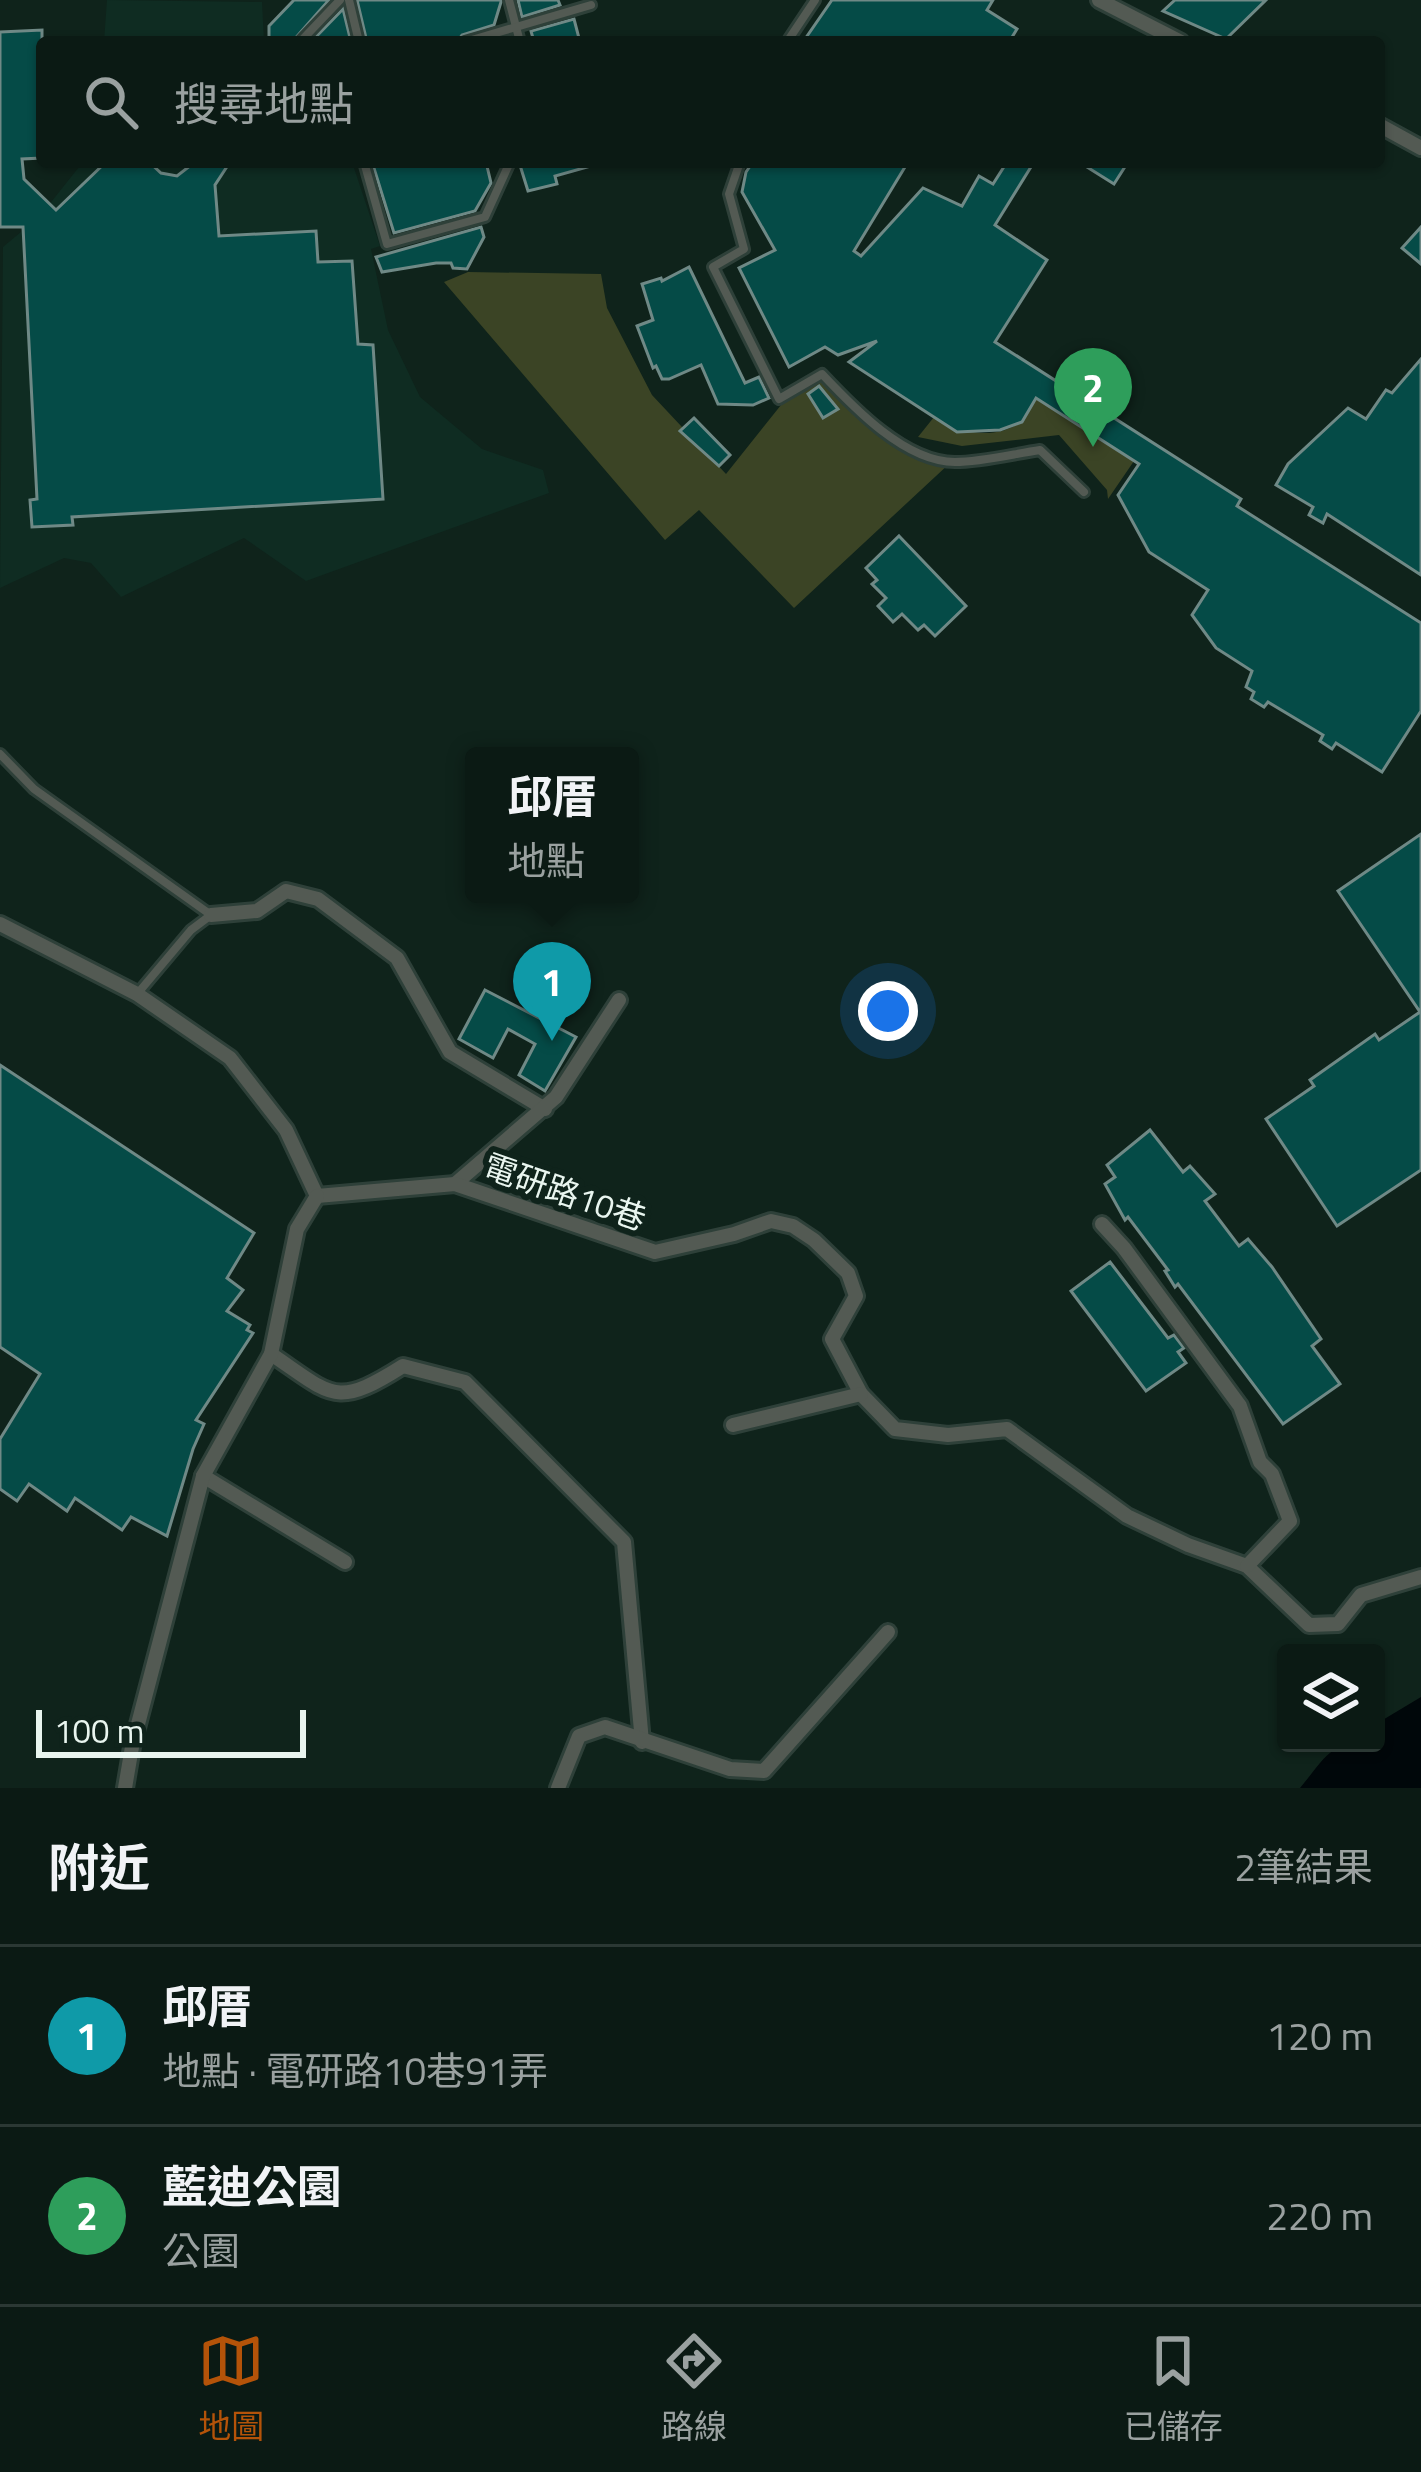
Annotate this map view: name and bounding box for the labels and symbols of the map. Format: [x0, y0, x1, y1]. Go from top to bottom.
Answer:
pin: 2 [1054, 348, 1132, 447]
pin: 1 [513, 942, 591, 1041]
your location [858, 981, 918, 1041]
street label: 電研路10巷 [477, 1141, 653, 1243]
scale bar [36, 1704, 306, 1757]

